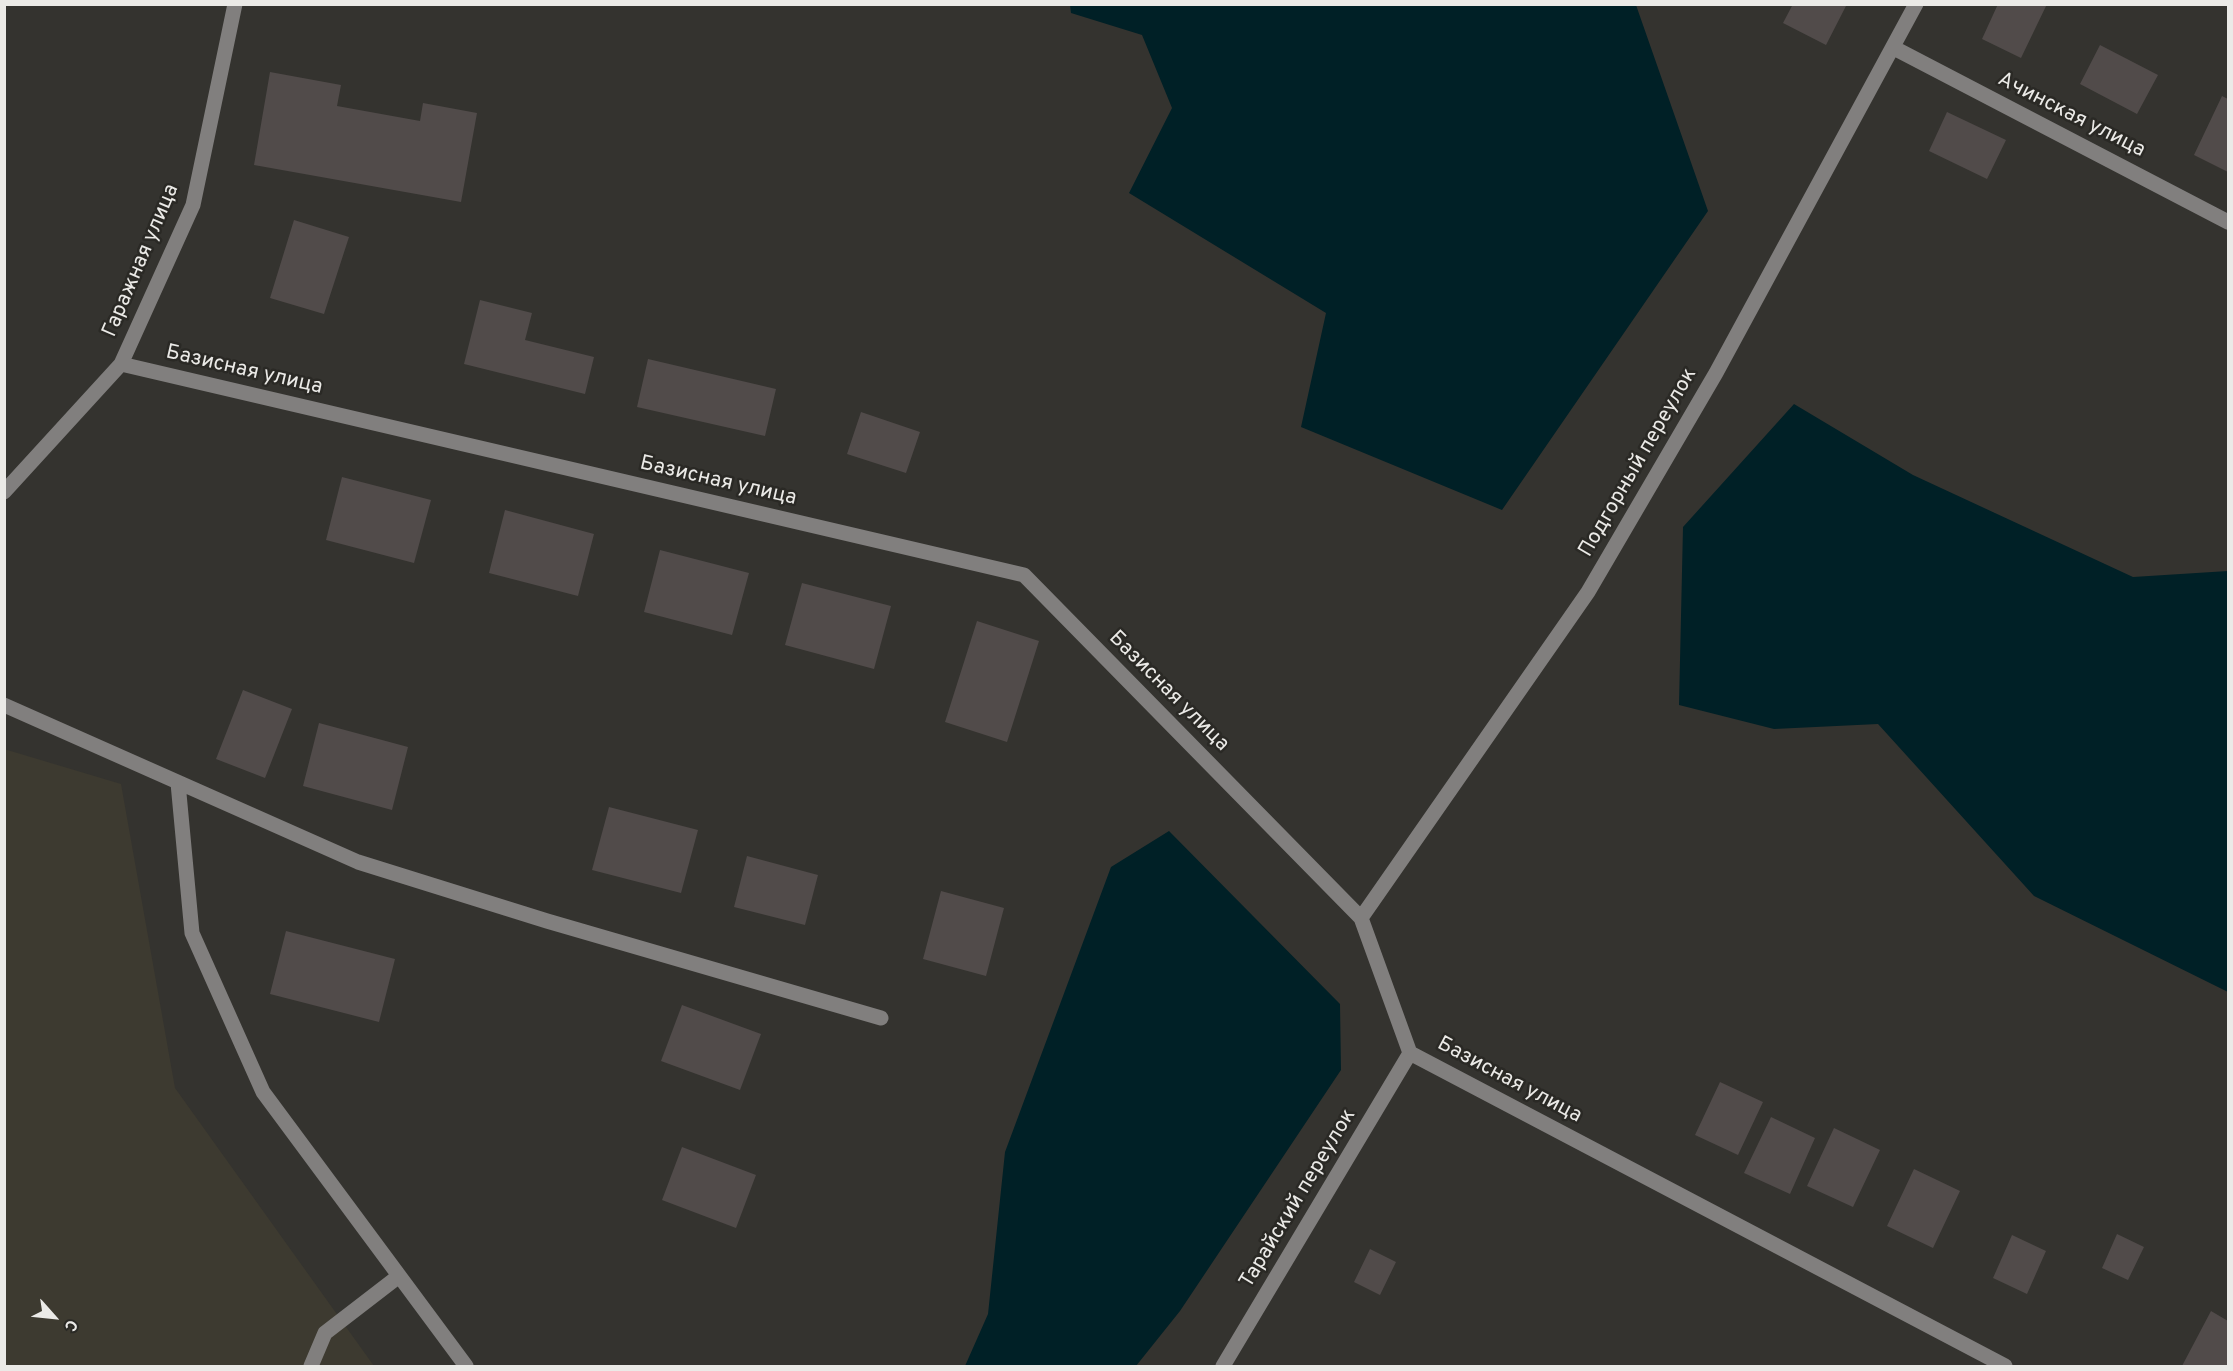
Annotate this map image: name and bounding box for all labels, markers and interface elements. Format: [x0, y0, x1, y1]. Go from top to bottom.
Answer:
street label: Ачинская улица [1993, 68, 2149, 164]
street label: Гаражная улица [98, 181, 186, 341]
street label: Базисная улица [163, 341, 325, 401]
street label: Подгорный переулок [1575, 364, 1703, 562]
street label: Базисная улица [637, 452, 799, 512]
street label: Базисная улица [1102, 626, 1234, 758]
street label: Базисная улица [1432, 1032, 1586, 1130]
street label: Тарайский переулок [1235, 1105, 1363, 1293]
north arrow [24, 1287, 84, 1347]
text: С [59, 1316, 81, 1334]

